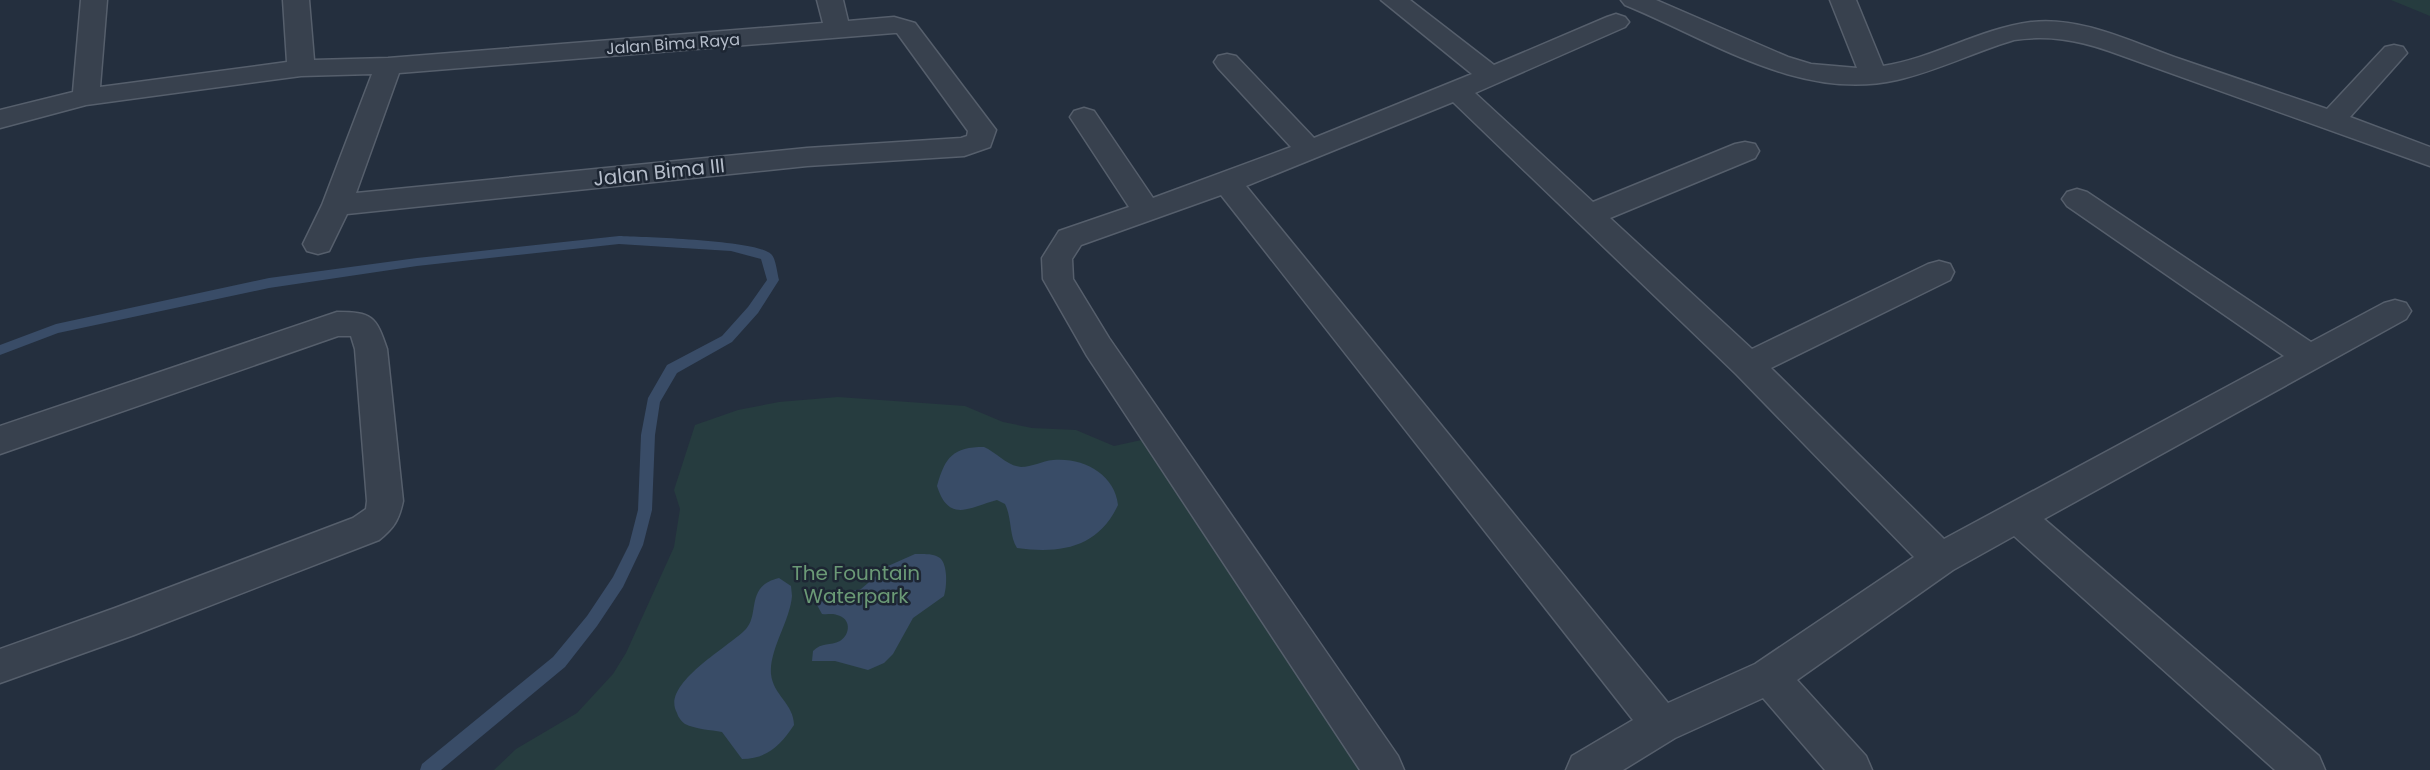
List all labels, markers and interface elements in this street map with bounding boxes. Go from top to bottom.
street label: Jalan Bima Raya [605,28,741,60]
street label: Jalan Bima III [592,151,726,193]
park label: The Fountain Waterpark [792,559,920,610]

